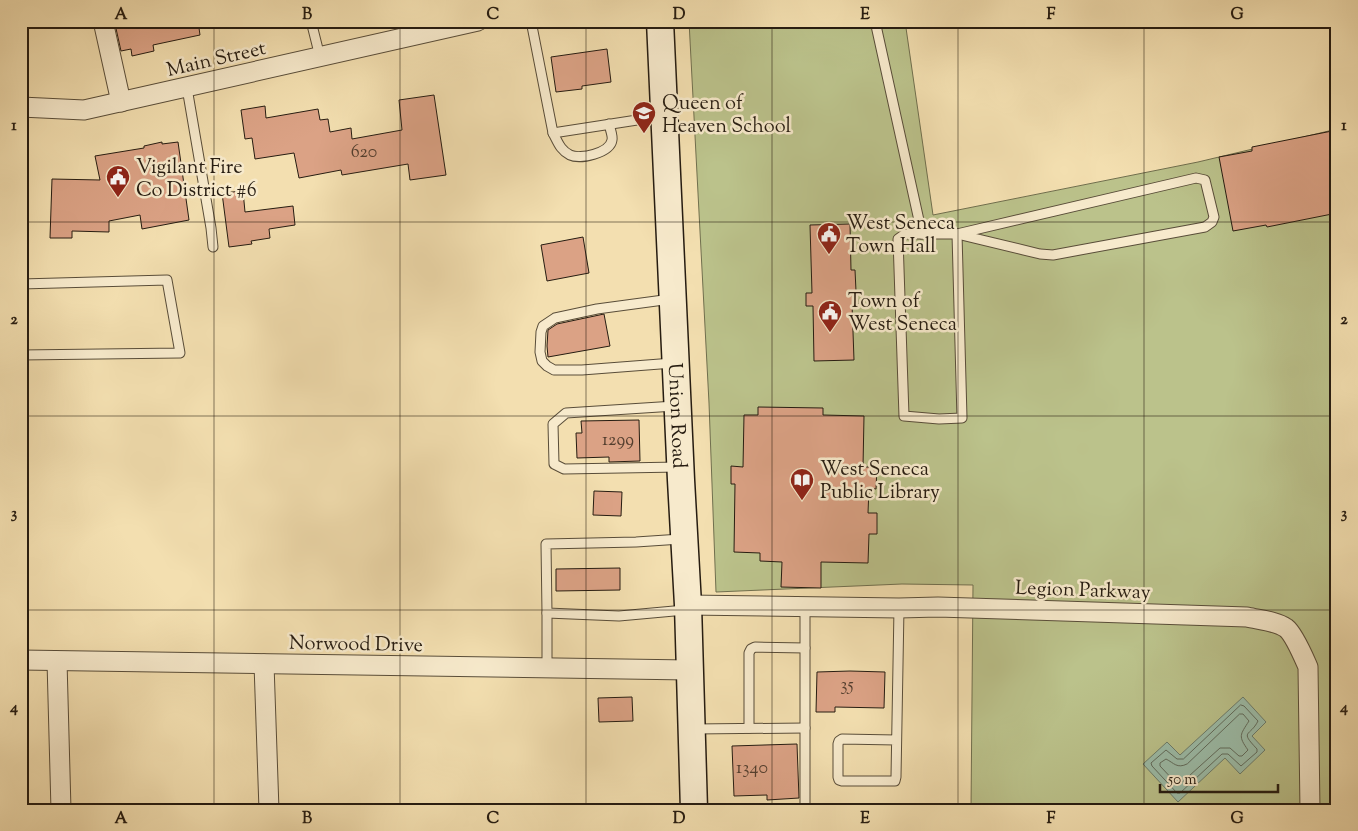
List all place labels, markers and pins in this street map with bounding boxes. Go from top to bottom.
place label: Queen of Heaven School [662,90,792,142]
school or university icon: Queen of Heaven School [631,100,657,134]
place label: Vigilant Fire Co District #6 [136,154,257,206]
public building icon: Vigilant Fire Co District #6 [105,164,131,198]
place label: West Seneca Town Hall [846,210,955,262]
public building icon: West Seneca Town Hall [816,221,842,255]
place label: Town of West Seneca [848,288,957,340]
public building icon: Town of West Seneca [817,299,843,333]
place label: West Seneca Public Library [820,456,940,508]
library icon: West Seneca Public Library [789,467,815,501]

